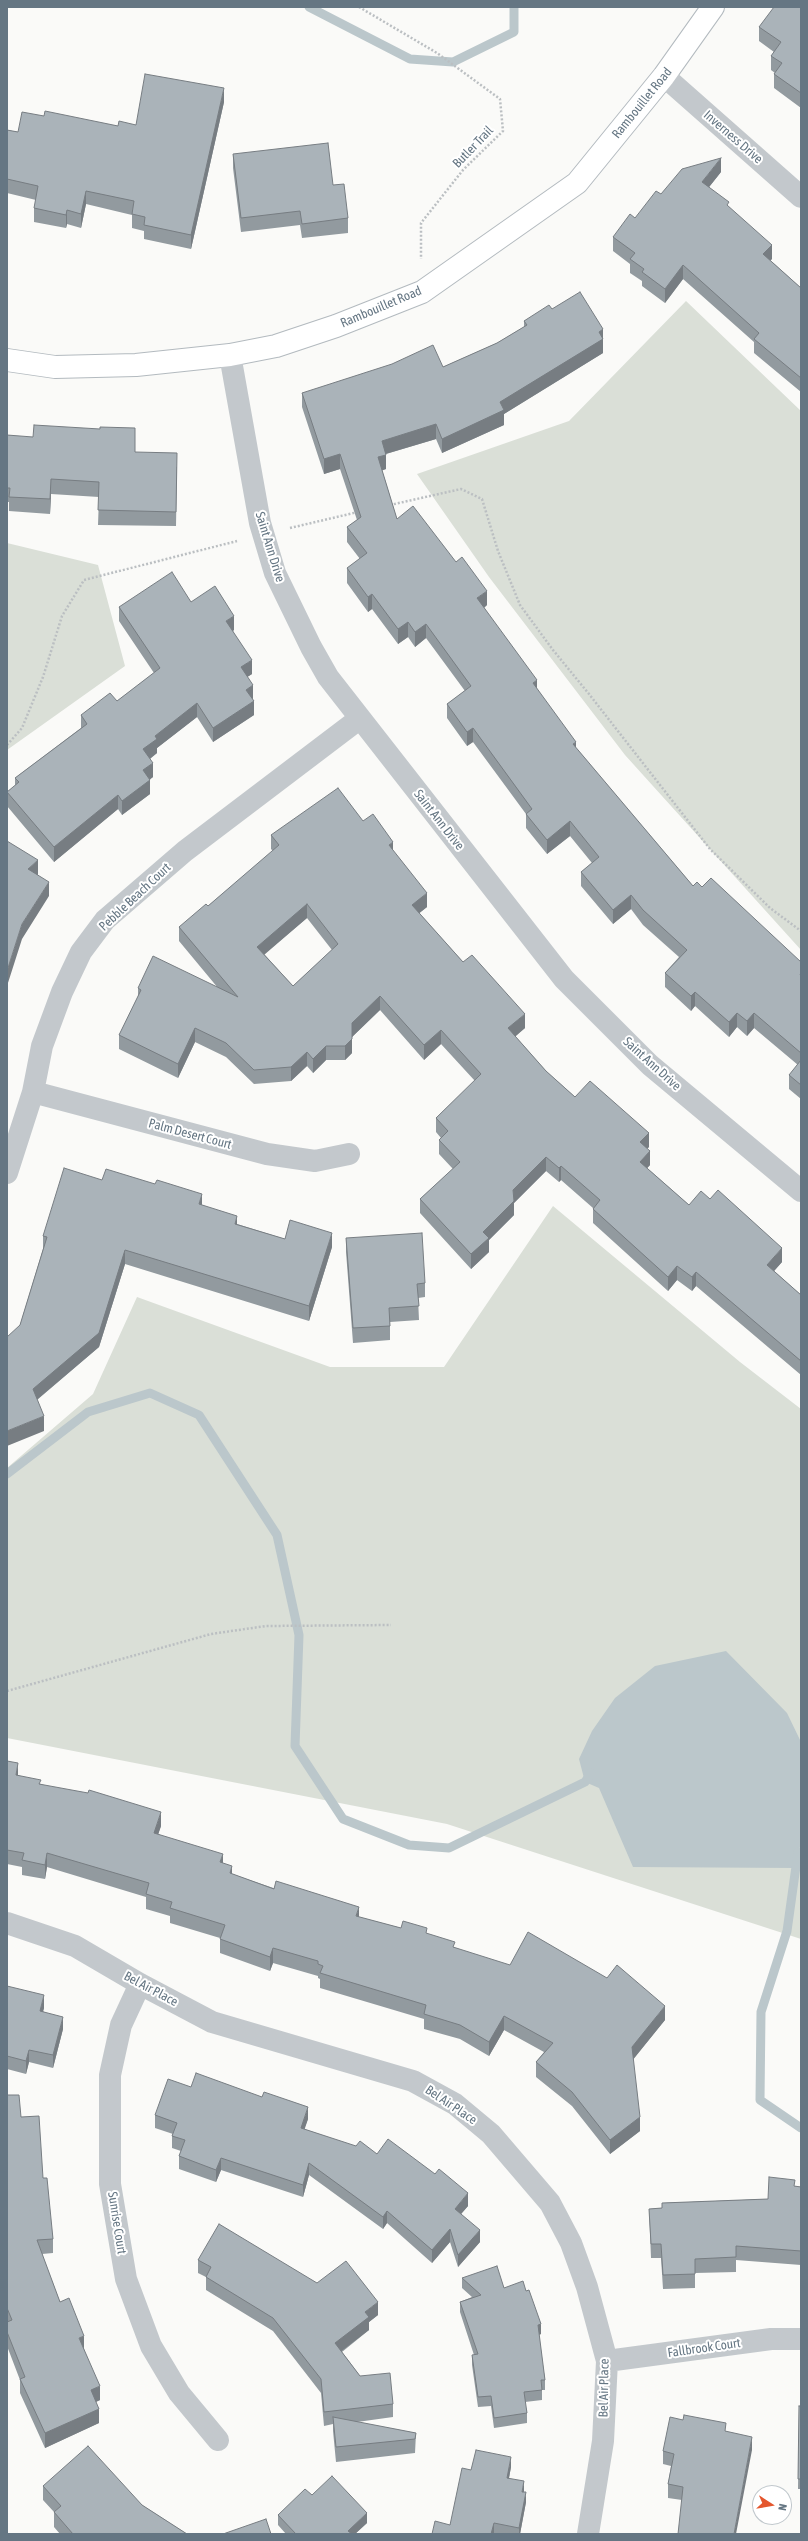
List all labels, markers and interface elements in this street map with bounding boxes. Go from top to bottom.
street label: Rambouillet Road [609,64,675,142]
street label: Inverness Drive [700,107,766,167]
street label: Butler Trail [449,123,497,171]
street label: Rambouillet Road [338,283,424,331]
street label: Saint Ann Drive [252,510,288,584]
street label: Saint Ann Drive [411,787,467,853]
street label: Pebble Beach Court [96,860,174,934]
street label: Saint Ann Drive [620,1034,684,1094]
street label: Palm Desert Court [147,1115,233,1153]
street label: Bel Air Place [121,1968,181,2010]
street label: Bel Air Place [422,2082,480,2128]
street label: Sunrise Court [104,2191,130,2255]
street label: Fallbrook Court [667,2335,741,2361]
street label: Bel Air Place [596,2358,612,2418]
north arrow [752,2485,792,2525]
text: N [776,2503,789,2512]

